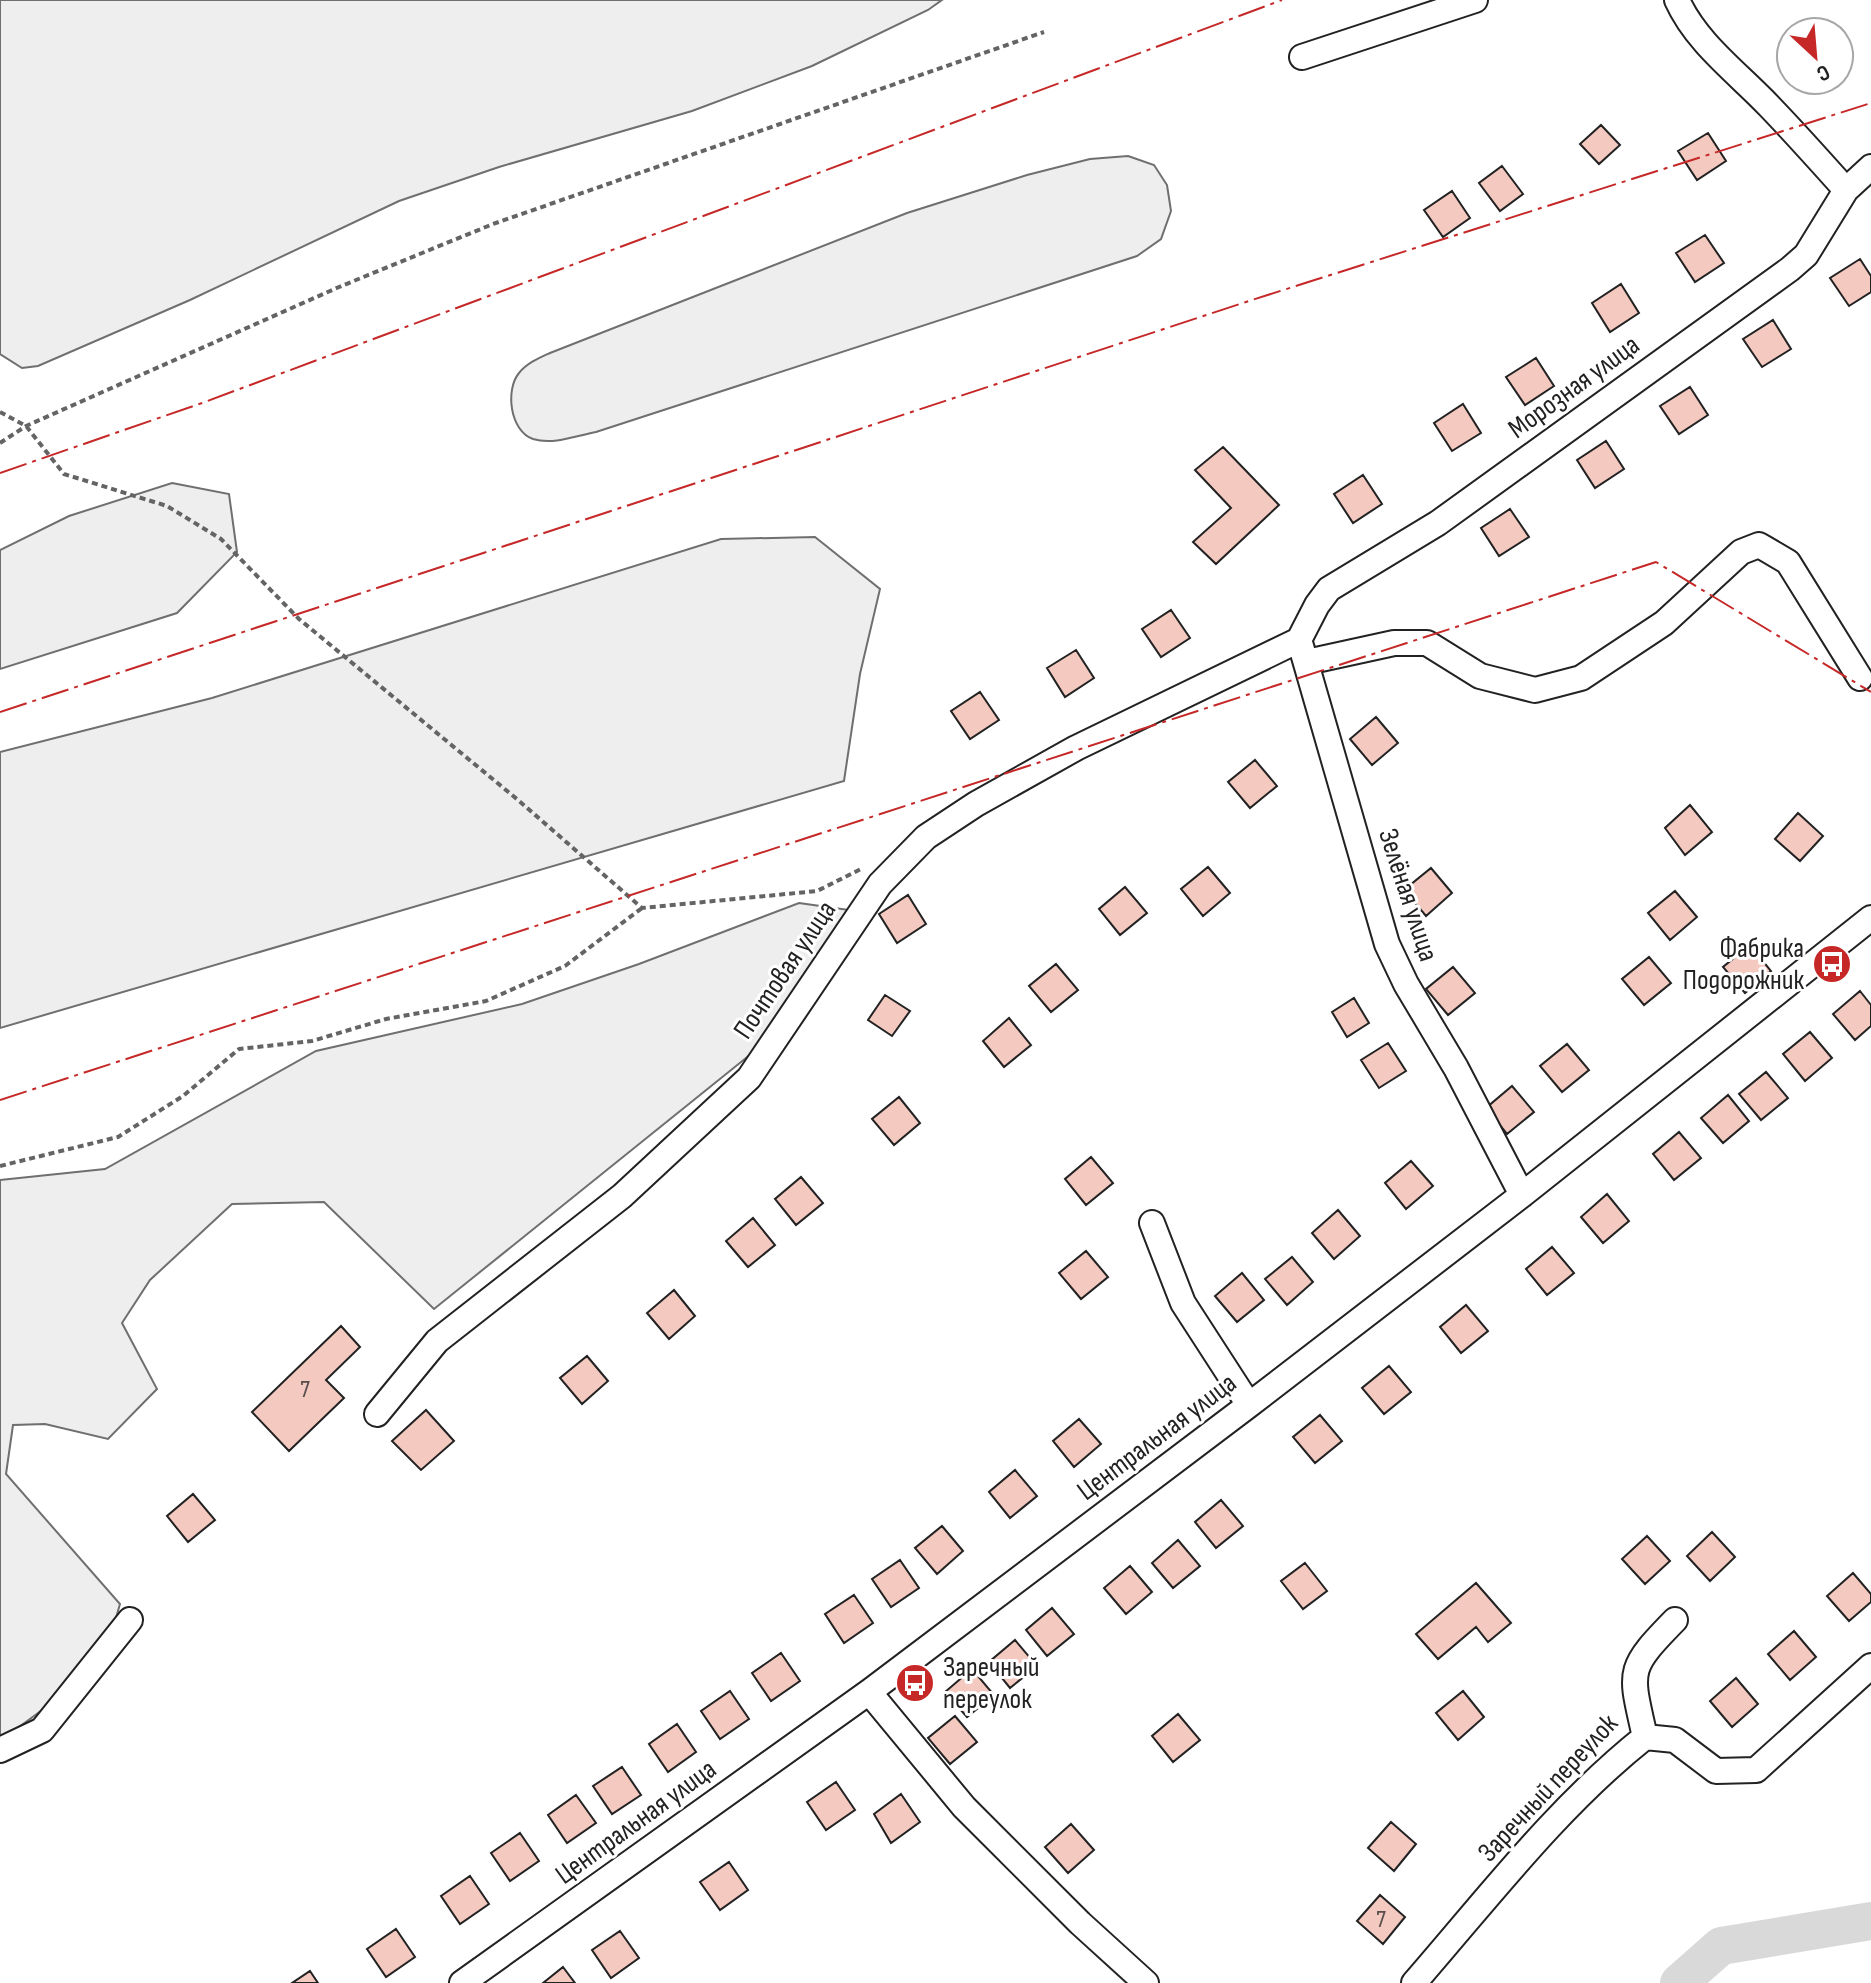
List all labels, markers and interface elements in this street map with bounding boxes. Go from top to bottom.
north arrow [1775,16,1855,96]
text: С [1812,58,1834,87]
street label: Морозная улица [1502,328,1646,446]
street label: Зелёная улица [1371,825,1445,965]
street label: Почтовая улица [727,895,843,1045]
place label: Фабрика Подорожник [1683,932,1804,997]
bus stop icon: Фабрика Подорожник [1811,943,1853,985]
street label: Центральная улица [1071,1366,1243,1508]
house number: 7 [300,1375,310,1404]
place label: Заречный переулок [943,1651,1040,1716]
bus stop icon: Заречный переулок [894,1662,936,1704]
street label: Заречный переулок [1471,1707,1625,1869]
street label: Центральная улица [549,1753,723,1891]
house number: 7 [1376,1905,1386,1934]

